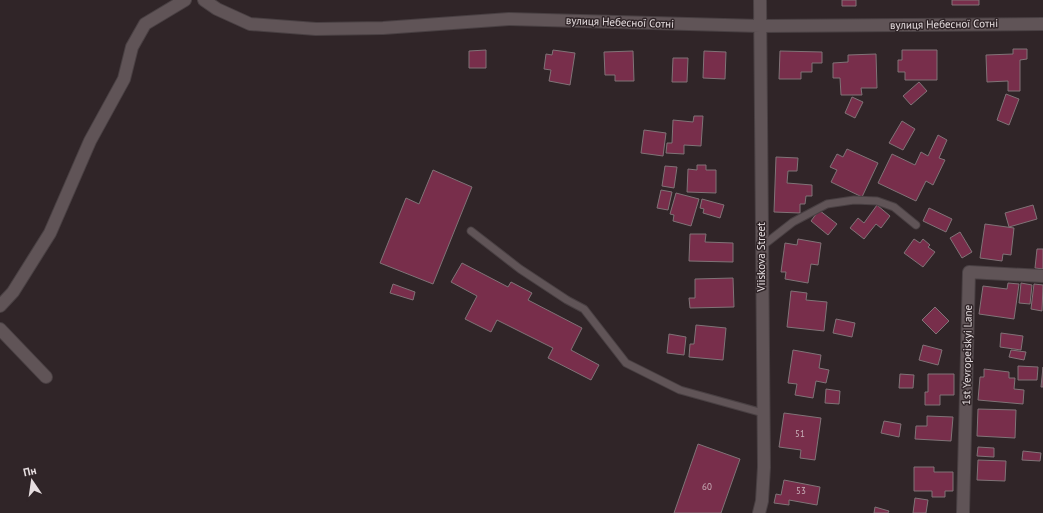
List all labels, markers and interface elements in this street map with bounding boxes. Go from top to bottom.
street label: вулиця Небесної Сотні [566,13,674,31]
street label: вулиця Небесної Сотні [890,16,998,32]
street label: Viiskova Street [754,222,768,293]
street label: 1st Yevropeiskyi Lane [959,304,975,405]
house number: 51 [795,428,805,439]
north arrow [12,461,52,501]
text: Пн [22,463,38,480]
house number: 60 [702,481,712,492]
house number: 53 [796,485,806,496]

